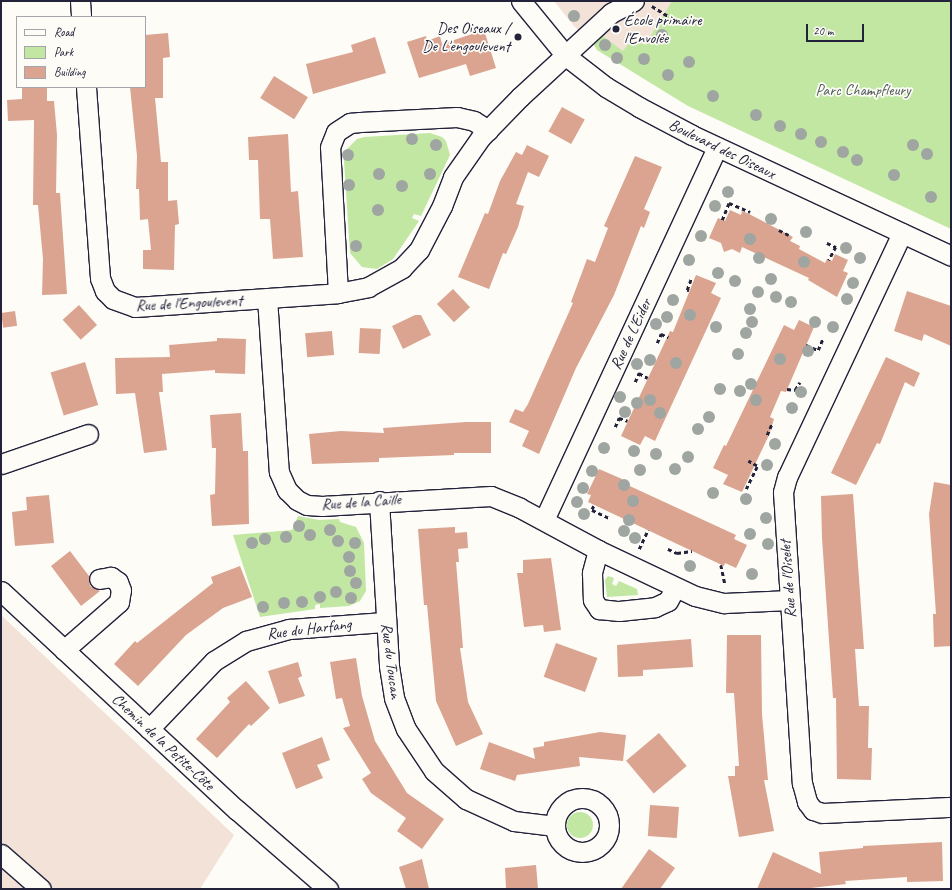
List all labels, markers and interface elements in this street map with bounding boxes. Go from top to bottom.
place label: École primaire l'Envolée [624,10,700,48]
legend [16,16,146,88]
scale bar [808,16,866,42]
place label: Des Oiseaux / De L'engoulevent [422,18,510,56]
text: 20 m [813,23,833,39]
text: Road [54,24,74,40]
marker: École primaire l'Envolée [611,24,621,34]
marker: Des Oiseaux / De L'engoulevent [513,32,523,42]
text: Park [54,44,73,60]
text: Building [54,64,86,80]
park label: Parc Champfleury [815,80,911,100]
street label: Boulevard des Oiseaux [665,115,779,183]
street label: Rue de l'Engoulevent [135,291,243,315]
street label: Rue de L'Eider [606,296,656,372]
street label: Rue de la Caille [320,490,402,514]
street label: Rue de l'Oiselet [776,539,800,619]
street label: Rue du Harfang [266,614,352,644]
street label: Rue du Toucan [377,622,405,700]
street label: Chemin de la Petite-Côte [108,690,218,794]

